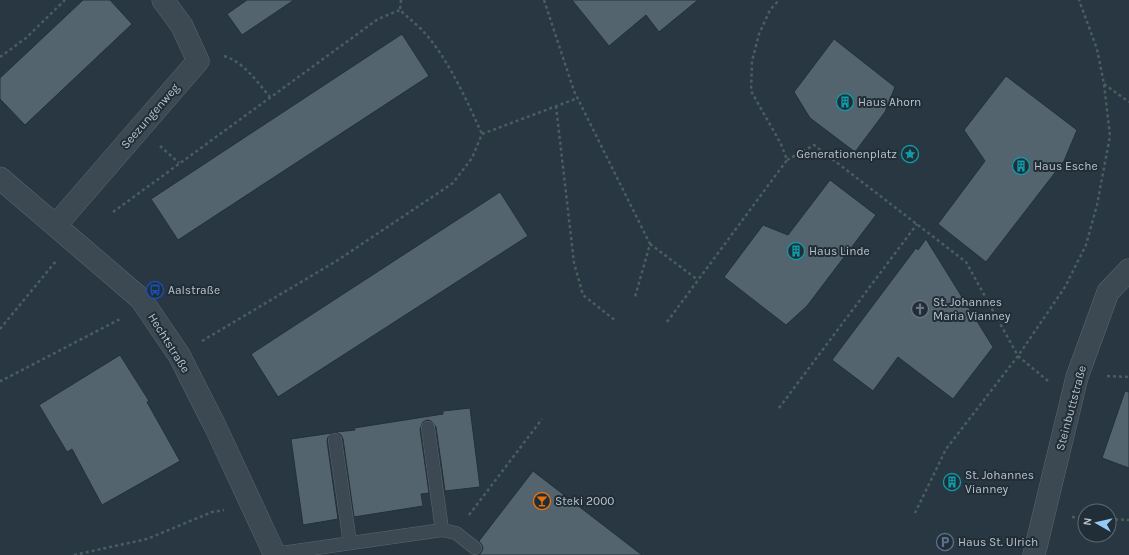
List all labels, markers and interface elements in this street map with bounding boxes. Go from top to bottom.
street label: Seezungenweg [118,80,182,151]
building icon: Haus Ahorn [835,92,855,112]
place label: Haus Ahorn [858,95,921,109]
place icon: Generationenplatz [900,144,920,164]
place label: Generationenplatz [796,147,897,161]
building icon: Haus Esche [1011,156,1031,176]
place label: Haus Esche [1034,159,1098,173]
building icon: Haus Linde [786,241,806,261]
place label: Haus Linde [809,244,870,258]
bus stop icon: Aalstraße [145,280,165,300]
place label: Aalstraße [168,283,220,297]
place label: St. Johannes Maria Vianney [933,295,1011,323]
church icon: St. Johannes Maria Vianney [910,299,930,319]
street label: Hechtstraße [145,311,193,375]
street label: Steinbuttstraße [1053,364,1089,452]
place label: St. Johannes Vianney [965,468,1034,496]
building icon: St. Johannes Vianney [942,472,962,492]
bar icon: Steki 2000 [532,491,552,511]
place label: Steki 2000 [555,494,614,508]
north arrow [1077,503,1117,543]
text: N [1081,517,1095,526]
parking icon: Haus St. Ulrich [935,532,955,552]
place label: Haus St. Ulrich [958,535,1038,549]

